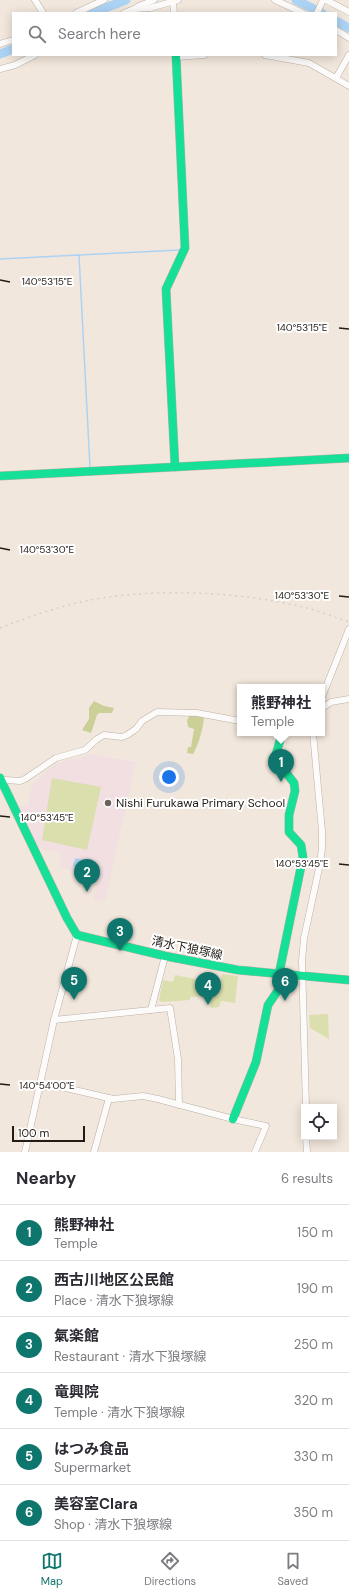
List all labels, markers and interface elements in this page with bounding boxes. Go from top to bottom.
search box [12,12,337,56]
icon: search [26,23,48,45]
text: Search here [58,24,141,44]
text: 140°53'15"E [22,275,73,288]
text: 140°53'15"E [277,321,328,334]
text: 140°53'30"E [20,543,75,556]
text: 140°53'30"E [275,589,330,602]
popup [237,684,325,736]
text: 熊野神社 [251,693,311,713]
text: Temple [251,713,295,730]
pin: 1 [268,749,294,782]
your location [159,767,179,787]
place label: Nishi Furukawa Primary School [116,795,285,811]
marker: Nishi Furukawa Primary School [103,798,113,808]
text: 140°53'45"E [20,811,74,824]
text: 140°53'45"E [275,857,329,870]
pin: 2 [74,859,100,892]
pin: 3 [107,918,133,951]
street label: 清水下狼塚線 [150,933,224,963]
pin: 5 [61,967,87,1000]
pin: 6 [272,968,298,1001]
pin: 4 [195,972,221,1005]
text: 140°54'00"E [19,1079,75,1092]
map controls [301,1104,337,1140]
button: locate [301,1104,337,1140]
scale bar [12,1124,85,1143]
text: 100 m [18,1126,49,1140]
text: Nearby [16,1167,76,1189]
text: 6 results [281,1170,333,1187]
text: 熊野神社 [54,1215,114,1235]
text: 1 [27,1224,31,1241]
text: 150 m [297,1224,333,1241]
text: Temple [54,1235,98,1252]
text: 西古川地区公民館 [54,1270,174,1290]
text: 2 [25,1280,33,1297]
text: 190 m [297,1280,333,1297]
text: Place · 清水下狼塚線 [54,1292,174,1309]
text: 氣楽館 [54,1326,99,1346]
text: 3 [25,1336,33,1353]
text: 250 m [294,1336,333,1353]
text: Restaurant · 清水下狼塚線 [54,1348,207,1365]
text: 竜興院 [54,1382,99,1402]
text: 4 [25,1392,33,1409]
text: 320 m [294,1392,333,1409]
text: Temple · 清水下狼塚線 [54,1404,185,1421]
text: はつみ食品 [54,1439,129,1459]
text: 5 [25,1448,33,1465]
text: 330 m [294,1448,333,1465]
text: Supermarket [54,1459,131,1476]
text: 美容室Clara [54,1494,138,1514]
text: 6 [25,1504,33,1521]
text: 350 m [293,1504,333,1521]
text: Shop · 清水下狼塚線 [54,1516,172,1533]
tab: Map [41,1550,63,1588]
tab: Directions [144,1550,196,1588]
tab: Saved [277,1550,308,1588]

